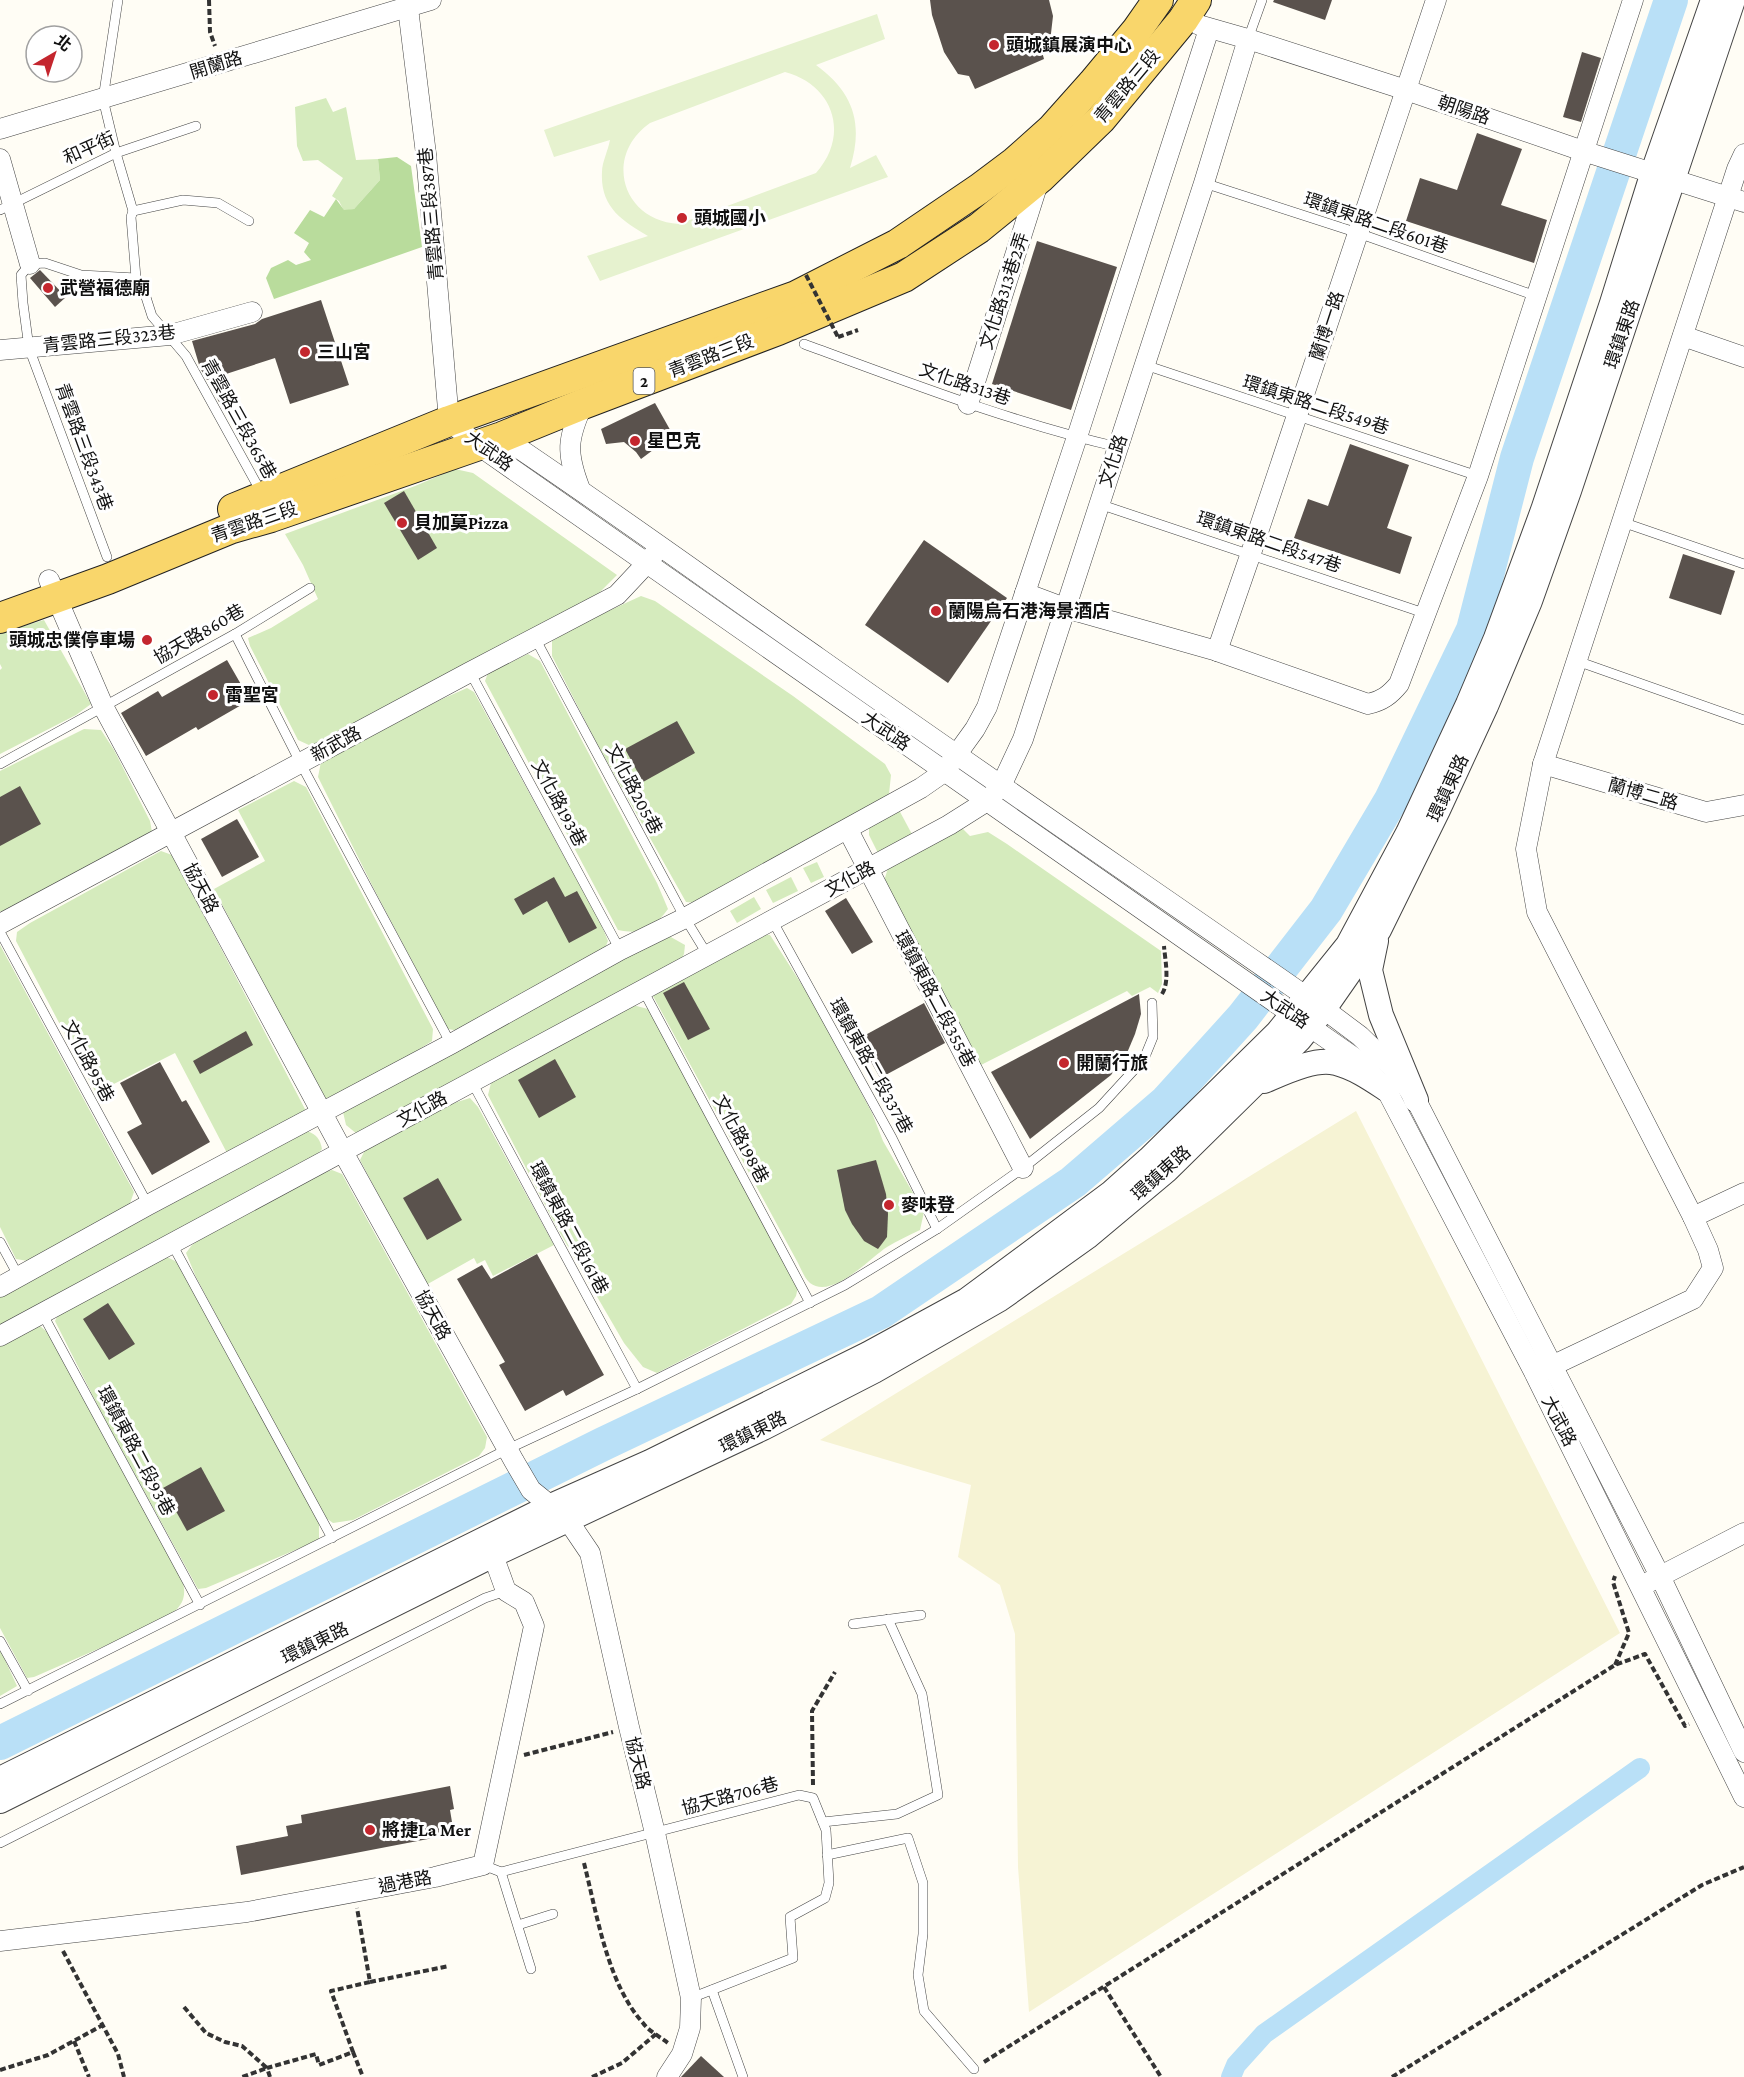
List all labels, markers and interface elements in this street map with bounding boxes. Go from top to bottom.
north arrow [24,24,84,84]
text: 北 [52,31,75,54]
place label: 頭城鎮展演中心 [1006,35,1132,55]
marker: 頭城鎮展演中心 [987,38,1001,52]
street label: 青雲路三段 [1090,45,1164,127]
street label: 開蘭路 [187,48,245,82]
street label: 朝陽路 [1435,92,1493,128]
street label: 和平街 [60,128,118,168]
street label: 青雲路三段387巷 [415,147,447,281]
street label: 環鎮東路二段601巷 [1301,189,1451,257]
place label: 頭城國小 [694,208,766,228]
marker: 頭城國小 [675,211,689,225]
street label: 文化路313巷2弄 [976,230,1032,352]
place label: 武營福德廟 [60,278,150,298]
marker: 武營福德廟 [41,281,55,295]
street label: 蘭博一路 [1306,289,1348,363]
street label: 環鎮東路 [1601,297,1643,371]
street label: 青雲路三段323巷 [42,322,176,356]
street label: 青雲路三段 [665,331,757,381]
place label: 三山宮 [317,342,371,362]
marker: 三山宮 [298,345,312,359]
street label: 青雲路三段365巷 [198,356,280,482]
street label: 文化路313巷 [917,359,1013,409]
road number: 2 [634,368,654,394]
street label: 環鎮東路二段549巷 [1240,372,1392,438]
street label: 青雲路三段343巷 [52,381,116,513]
street label: 大武路 [461,427,517,475]
place label: 星巴克 [647,431,701,451]
street label: 文化路 [1095,432,1131,490]
marker: 星巴克 [628,434,642,448]
street label: 青雲路三段 [208,498,300,546]
street label: 環鎮東路二段547巷 [1194,508,1344,576]
place label: 貝加莫Pizza [414,513,509,533]
marker: 貝加莫Pizza [395,516,409,530]
street label: 協天路860巷 [150,600,248,668]
place label: 蘭陽烏石港海景酒店 [948,601,1110,621]
marker: 蘭陽烏石港海景酒店 [929,604,943,618]
place label: 頭城忠僕停車場 [9,630,135,650]
marker: 頭城忠僕停車場 [140,633,154,647]
place label: 雷聖宮 [225,685,279,705]
marker: 雷聖宮 [206,688,220,702]
street label: 大武路 [858,707,914,755]
street label: 新武路 [307,722,365,766]
street label: 文化路205巷 [602,740,666,838]
street label: 環鎮東路 [1424,751,1472,825]
street label: 文化路193巷 [528,756,590,850]
street label: 蘭博二路 [1606,774,1680,814]
street label: 文化路 [821,857,879,901]
street label: 協天路 [179,859,223,917]
street label: 環鎮東路二段355巷 [891,927,979,1071]
street label: 大武路 [1257,985,1313,1033]
street label: 環鎮東路二段337巷 [826,995,916,1137]
street label: 文化路95巷 [58,1017,118,1105]
place label: 開蘭行旅 [1076,1052,1148,1073]
marker: 開蘭行旅 [1057,1056,1071,1070]
street label: 文化路 [394,1087,450,1131]
street label: 文化路198巷 [709,1092,773,1186]
street label: 環鎮東路 [1128,1141,1194,1205]
street label: 環鎮東路二段161巷 [526,1158,612,1298]
place label: 麥味登 [901,1195,955,1215]
marker: 麥味登 [882,1198,896,1212]
street label: 協天路 [411,1287,455,1343]
street label: 環鎮東路二段93巷 [94,1383,178,1519]
street label: 大武路 [1538,1392,1580,1450]
street label: 環鎮東路 [716,1407,790,1457]
street label: 環鎮東路 [278,1618,352,1668]
street label: 協天路 [622,1734,654,1792]
street label: 協天路706巷 [679,1773,781,1819]
place label: 將捷La Mer [382,1820,471,1840]
marker: 將捷La Mer [363,1823,377,1837]
street label: 過港路 [377,1867,433,1897]

